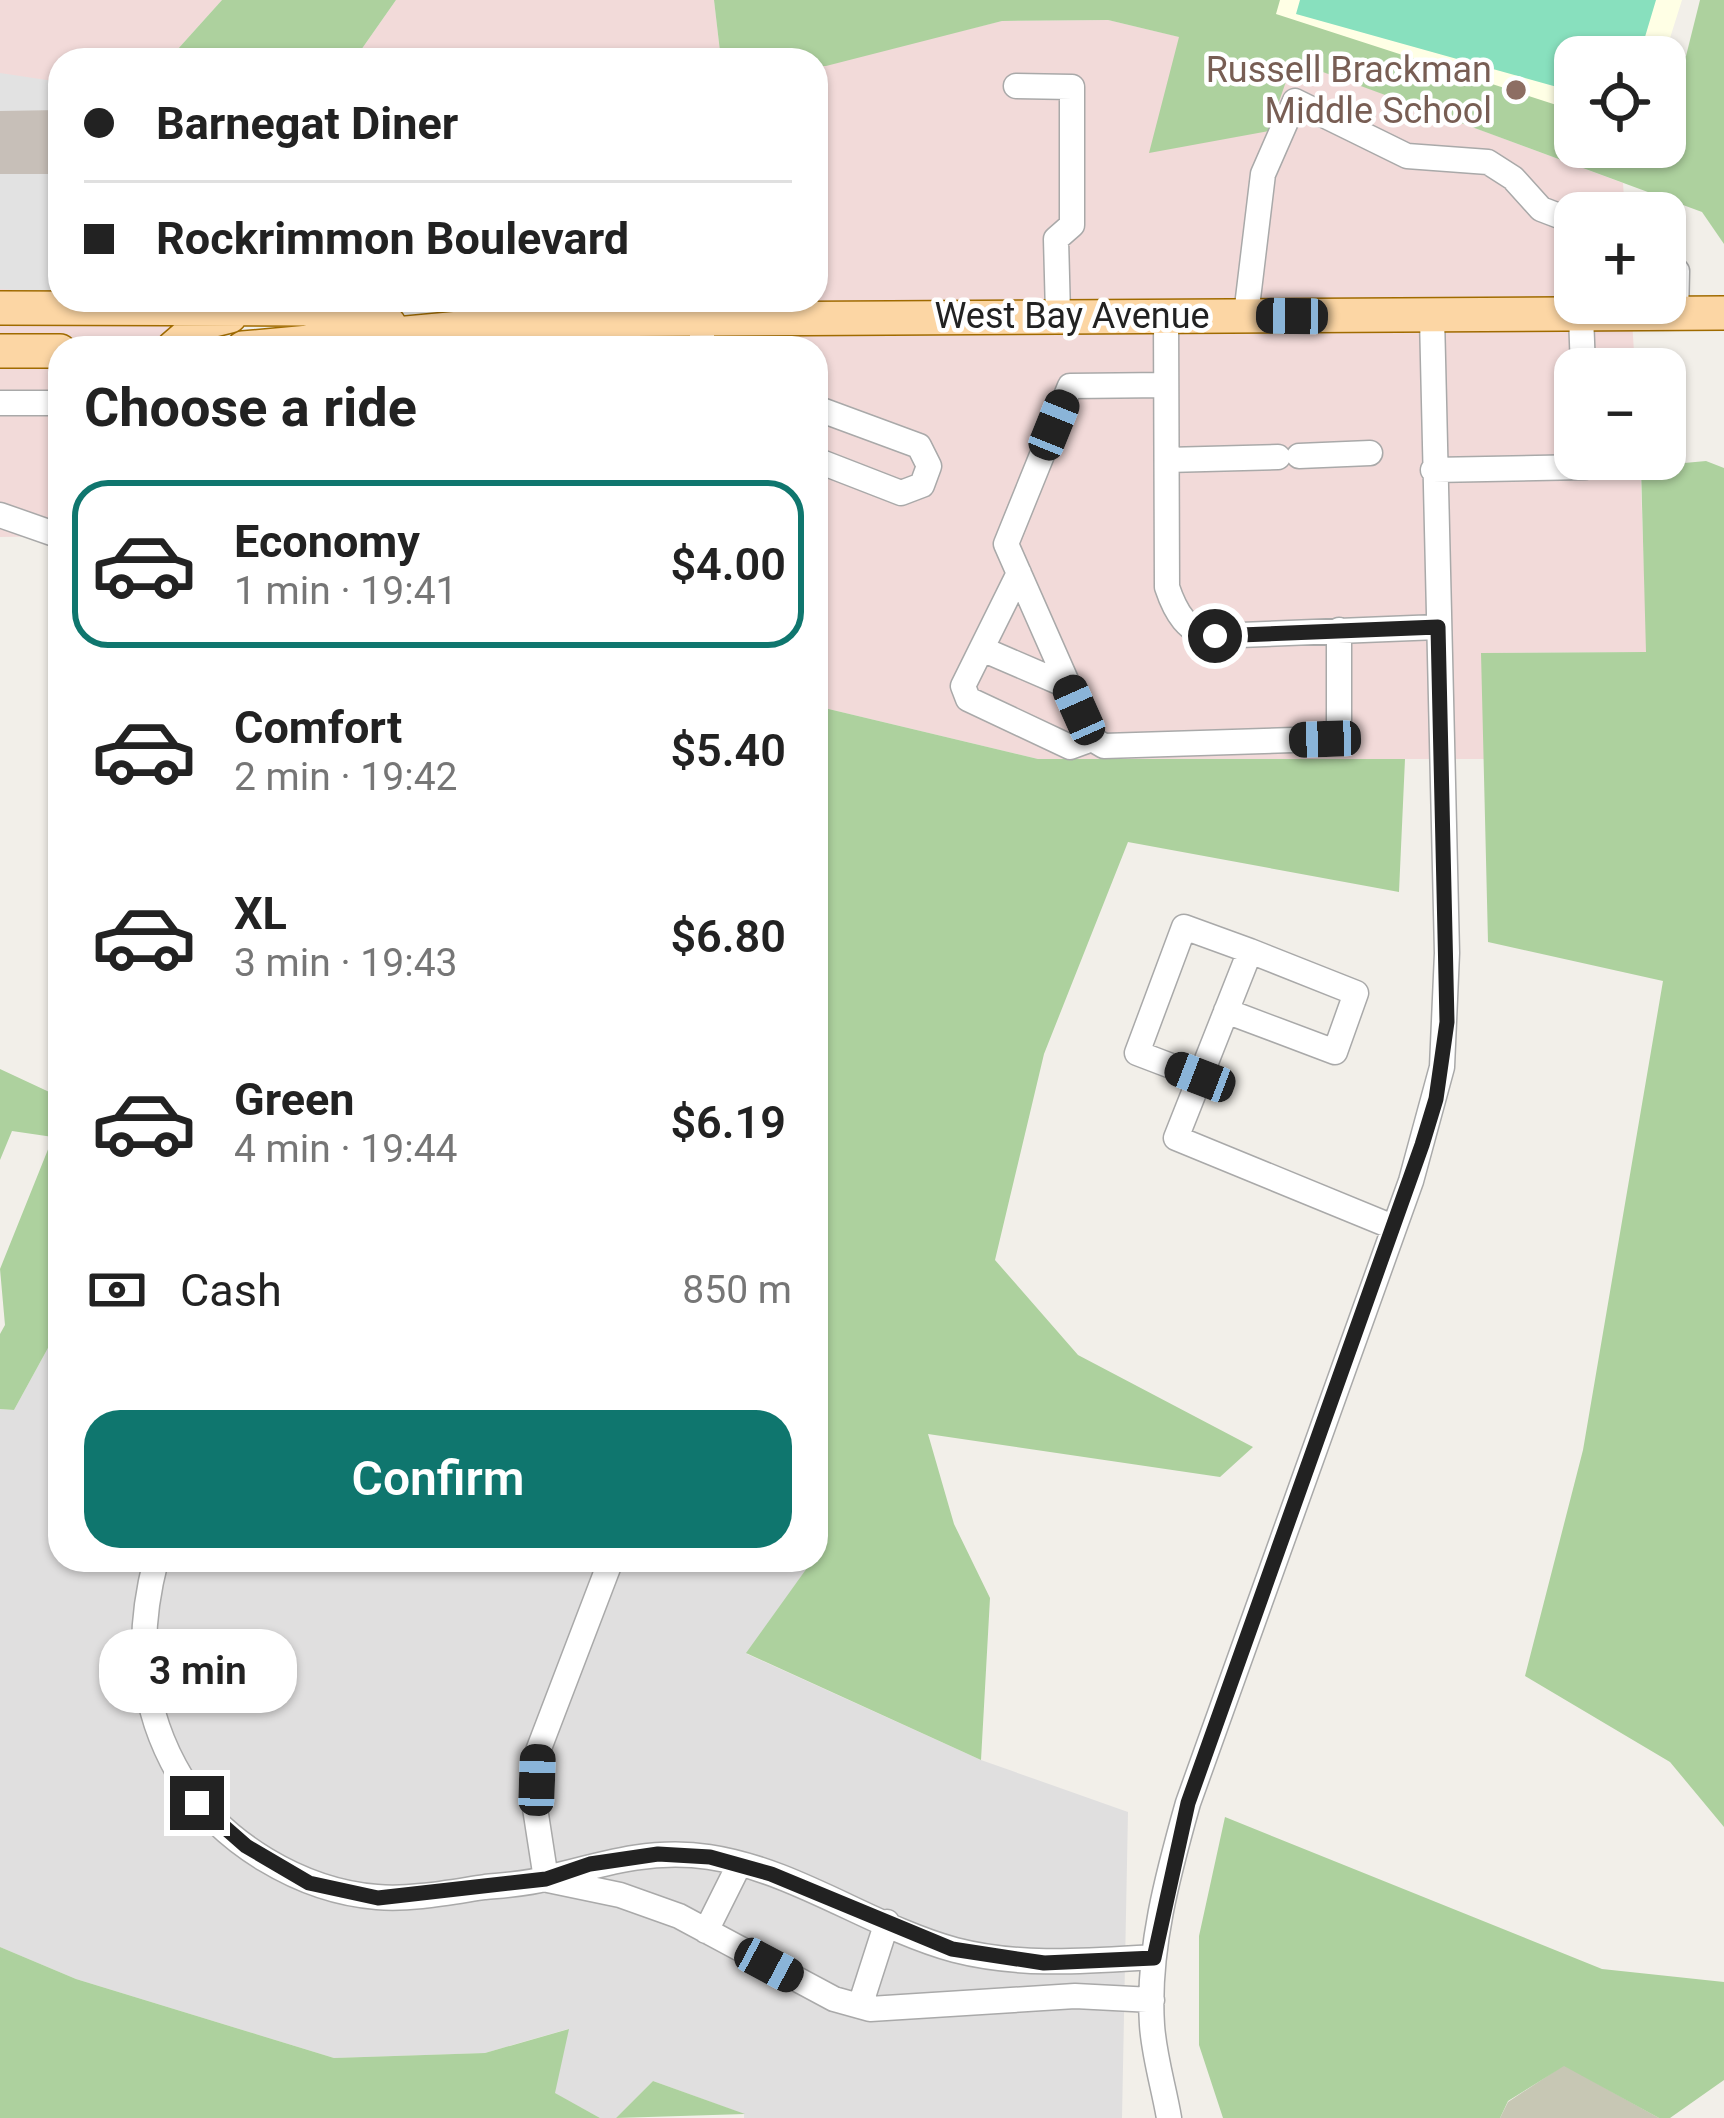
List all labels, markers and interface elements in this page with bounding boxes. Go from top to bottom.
map controls [1554,36,1686,480]
button: locate [1554,36,1686,168]
place label: Russell Brackman Middle School [1206,49,1492,132]
marker: Russell Brackman Middle School [1503,77,1529,103]
text: Barnegat Diner [156,97,458,150]
button: + [1554,192,1686,324]
text: Rockrimmon Boulevard [156,212,629,265]
street label: West Bay Avenue [934,295,1210,337]
car [1256,297,1328,335]
button: − [1554,348,1686,480]
text: Choose a ride [84,376,417,439]
car [1024,385,1084,465]
icon: car [90,510,198,618]
text: Economy [234,515,420,568]
text: $4.00 [670,538,786,591]
text: 1 min · 19:41 [234,568,457,614]
route start [1188,609,1242,663]
car [1048,670,1110,750]
icon: car [90,696,198,804]
text: Comfort [234,701,402,754]
car [1288,720,1362,758]
text: $5.40 [670,724,786,777]
text: 2 min · 19:42 [234,754,457,800]
icon: car [90,882,198,990]
text: XL [234,887,287,940]
text: $6.80 [670,910,786,963]
text: 3 min · 19:43 [234,940,457,986]
car [1160,1047,1240,1107]
icon: car [90,1068,198,1176]
text: Green [234,1073,355,1126]
text: $6.19 [670,1096,786,1149]
text: 4 min · 19:44 [234,1126,457,1172]
icon: cash [84,1257,150,1323]
text: Cash [180,1264,282,1317]
text: 850 m [682,1267,792,1313]
button: Confirm [84,1410,792,1548]
callout: 3 min [98,1629,296,1713]
text: 3 min [149,1648,247,1694]
car [518,1743,556,1817]
route end [170,1776,224,1830]
car [729,1932,809,1998]

